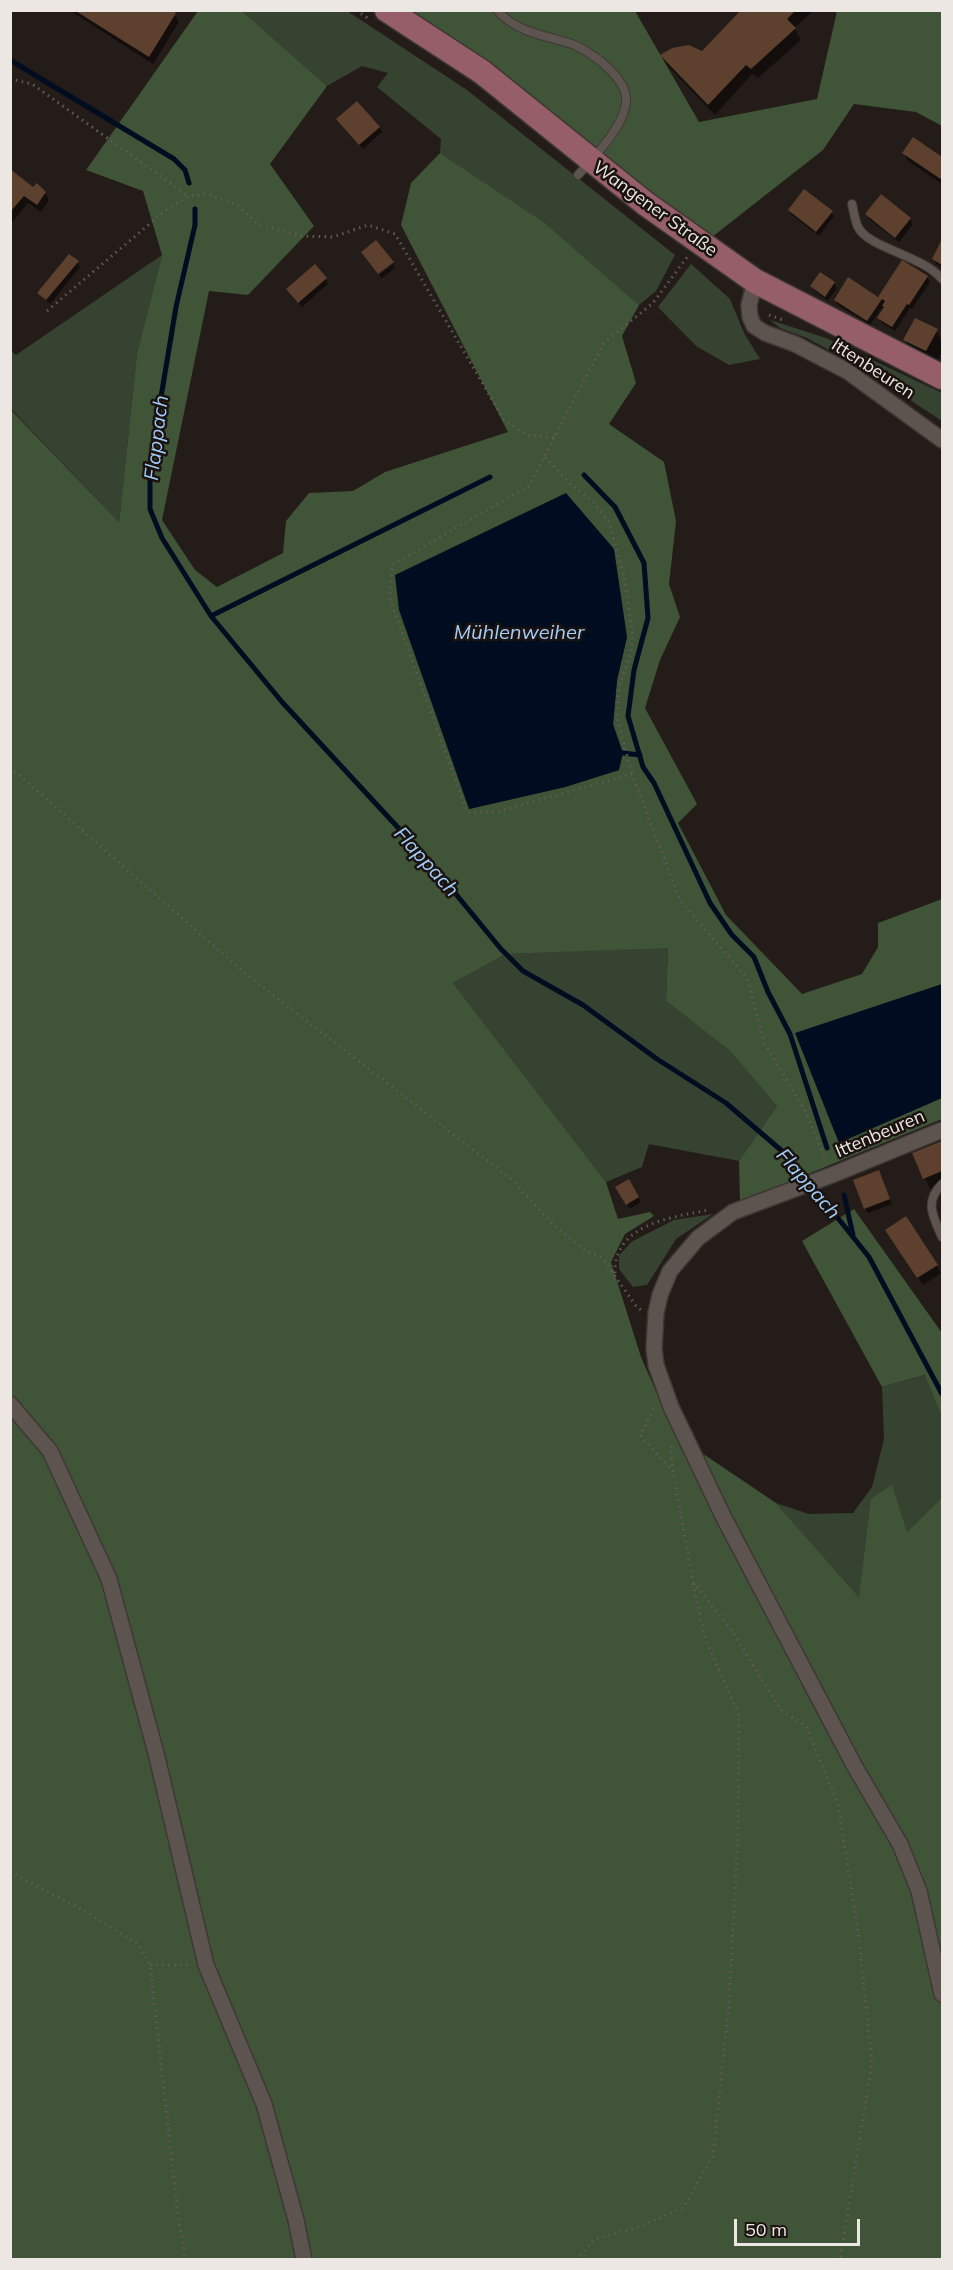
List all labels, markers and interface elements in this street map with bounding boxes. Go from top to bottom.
street label: Wangener Straße [589,157,721,261]
street label: Ittenbeuren [827,334,919,404]
water label: Flappach [140,394,174,482]
water label: Mühlenweiher [454,621,584,645]
water label: Flappach [388,822,464,902]
street label: Ittenbeuren [832,1105,928,1163]
water label: Flappach [771,1144,845,1224]
scale bar [737,2207,863,2245]
text: 50 m [745,2218,787,2241]

